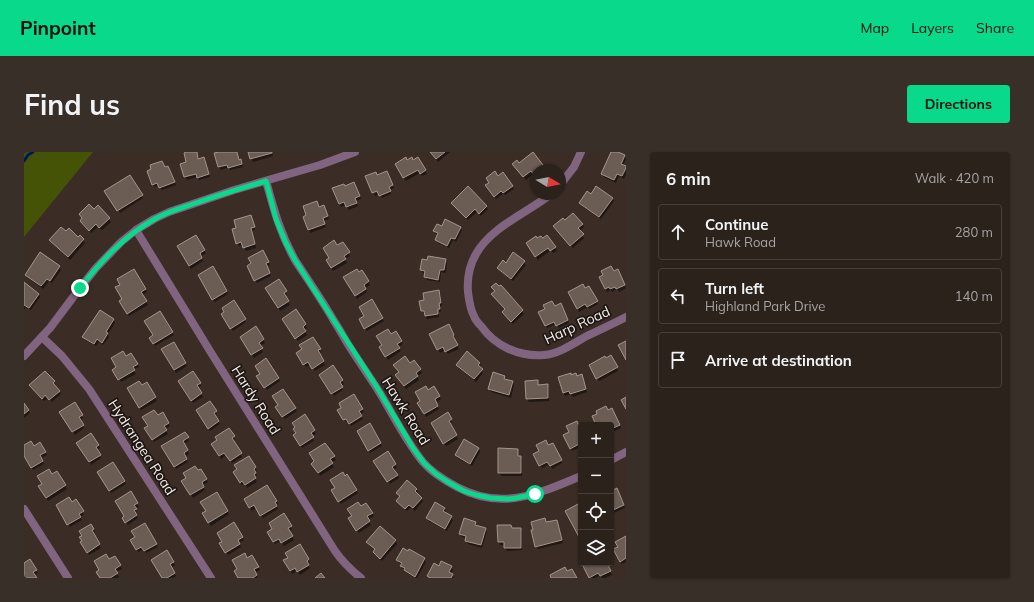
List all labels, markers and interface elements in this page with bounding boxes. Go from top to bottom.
text: Pinpoint [20,16,96,40]
text: Map [860,19,889,37]
text: Layers [911,19,954,37]
text: Share [976,19,1014,37]
button: Directions [907,85,1010,123]
text: Find us [24,87,120,122]
north arrow [530,164,566,200]
text: 6 min [666,168,711,189]
text: Walk · 420 m [915,170,994,186]
text: Continue [705,215,768,234]
icon: ahead [667,221,689,243]
text: 280 m [955,224,993,240]
text: Hawk Road [705,234,776,250]
route end [71,279,89,297]
text: Turn left [705,279,764,298]
icon: left [667,285,689,307]
text: 140 m [955,288,993,304]
text: Highland Park Drive [705,298,825,314]
street label: Harp Road [541,302,613,348]
icon: arrive [667,349,689,371]
text: Arrive at destination [705,351,852,370]
street label: Hardy Road [228,362,284,438]
street label: Hawk Road [378,374,434,448]
street label: Hydrangea Road [104,396,180,498]
map controls [578,422,614,566]
button: + [578,422,614,458]
button: − [578,458,614,494]
route start [526,485,544,503]
button: locate [578,494,614,530]
button: layers [578,530,614,566]

